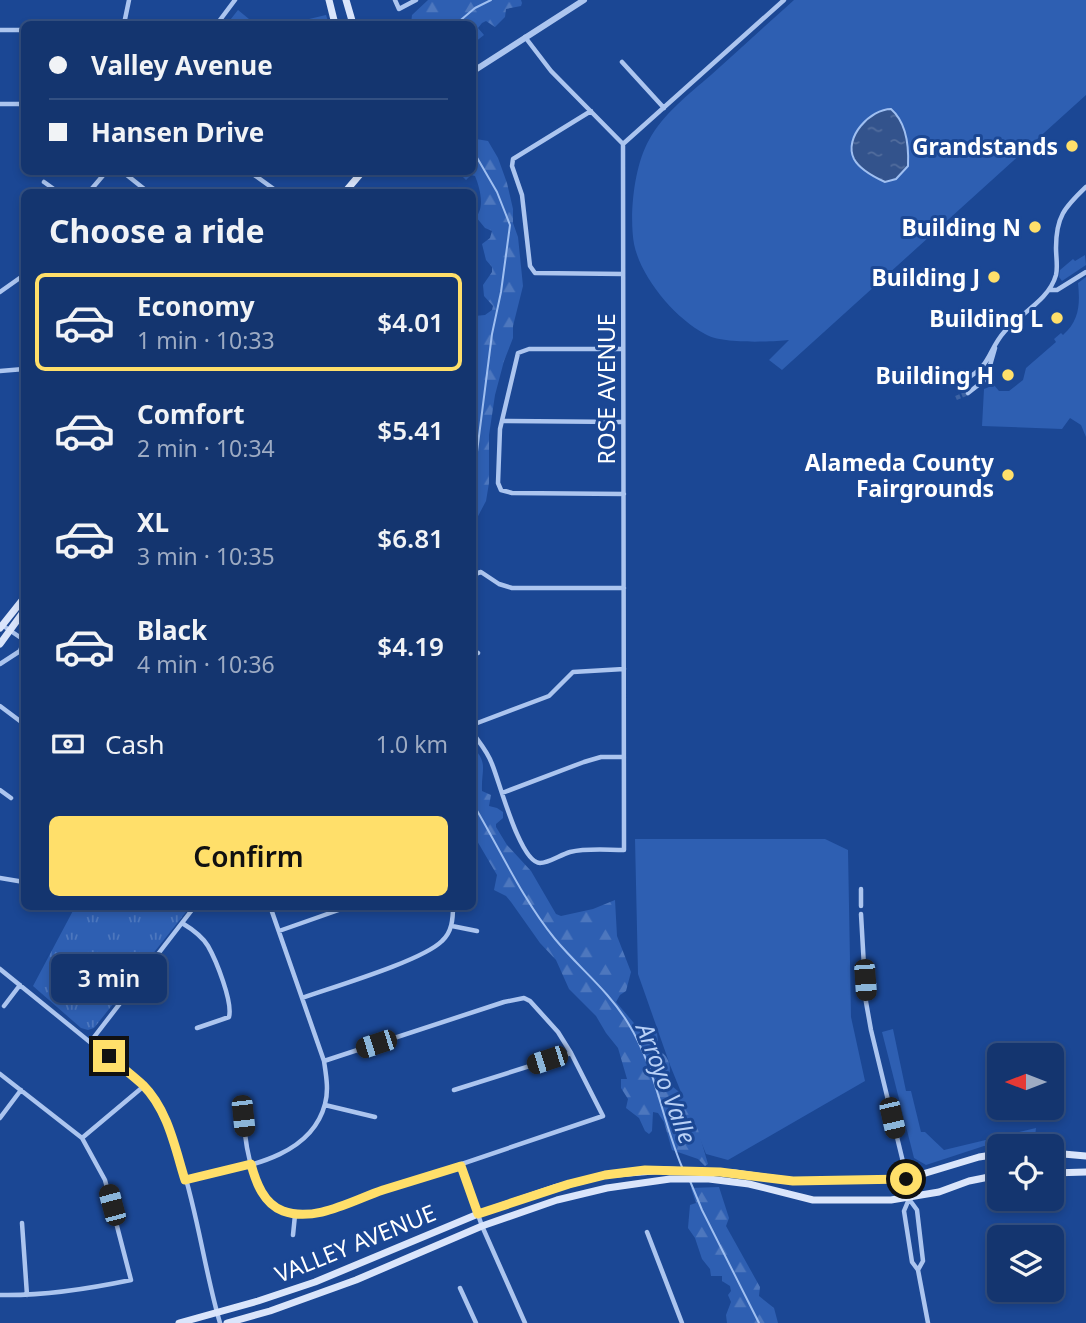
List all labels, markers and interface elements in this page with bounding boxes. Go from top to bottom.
text: Valley Avenue [91,47,273,83]
text: Hansen Drive [91,114,264,150]
place label: Grandstands [912,130,1058,162]
marker: Grandstands [1064,138,1080,154]
text: Choose a ride [49,209,265,252]
place label: Building N [901,211,1021,243]
marker: Building N [1027,219,1043,235]
place label: Building J [872,261,980,293]
marker: Building J [986,269,1002,285]
text: Economy [137,288,255,324]
icon: car [53,291,116,354]
place label: Building L [929,302,1043,334]
text: $4.01 [377,304,444,340]
marker: Building L [1049,310,1065,326]
street label: ROSE AVENUE [590,313,622,465]
text: 1 min · 10:33 [137,324,275,356]
place label: Building H [876,359,994,391]
marker: Building H [1000,367,1016,383]
text: Comfort [137,396,245,432]
icon: car [53,399,116,462]
text: $5.41 [377,412,444,448]
text: 2 min · 10:34 [137,432,275,464]
place label: Alameda County Fairgrounds [805,446,995,504]
marker: Alameda County Fairgrounds [1000,467,1016,483]
text: XL [137,504,169,540]
icon: car [53,507,116,570]
text: $6.81 [377,520,444,556]
text: 3 min · 10:35 [137,540,275,572]
text: Black [137,612,207,648]
icon: car [53,615,116,678]
text: $4.19 [377,628,444,664]
text: 4 min · 10:36 [137,648,275,680]
icon: cash [49,725,87,763]
text: Cash [105,726,165,762]
text: 1.0 km [376,728,448,760]
button: Confirm [49,816,448,896]
callout: 3 min [51,954,167,1004]
car [854,958,877,1002]
text: 3 min [78,962,140,994]
water label: Arroyo Valle [628,1016,705,1148]
car [353,1028,400,1060]
route end [93,1040,125,1072]
north arrow [987,1043,1064,1120]
map controls [987,1043,1064,1302]
car [524,1044,571,1076]
car [231,1094,256,1138]
car [878,1095,907,1141]
button: locate [987,1134,1064,1211]
route start [890,1163,922,1195]
car [97,1182,128,1228]
street label: VALLEY AVENUE [270,1196,440,1290]
button: layers [987,1225,1064,1302]

